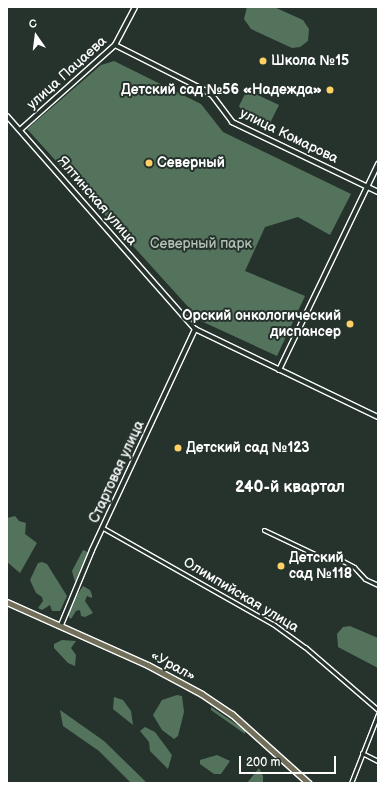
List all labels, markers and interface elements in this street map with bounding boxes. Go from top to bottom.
north arrow [16,16,56,56]
text: С [28,17,38,31]
street label: улица Пацаева [24,33,110,113]
place label: Школа №15 [271,53,349,69]
marker: Школа №15 [258,56,268,66]
place label: Детский сад №56 «Надежда» [121,82,322,98]
marker: Детский сад №56 «Надежда» [325,85,335,95]
street label: улица Комарова [237,105,341,167]
street label: Ялтинская улица [54,153,140,249]
place label: Северный [157,155,225,171]
marker: Северный [144,158,154,168]
park label: Северный парк [150,236,252,252]
place label: Орский онкологический диспансер [182,308,341,340]
marker: Орский онкологический диспансер [344,318,356,330]
street label: Стартовая улица [86,418,148,526]
place label: Детский сад №123 [186,440,309,456]
marker: Детский сад №123 [173,443,183,453]
district label: 240-й квартал [235,478,345,498]
place label: Детский сад №118 [289,550,352,582]
street label: Олимпийская улица [180,554,302,636]
marker: Детский сад №118 [276,561,286,571]
street label: «Урал» [148,647,198,685]
scale bar [241,748,338,774]
text: 200 m [246,755,280,770]

